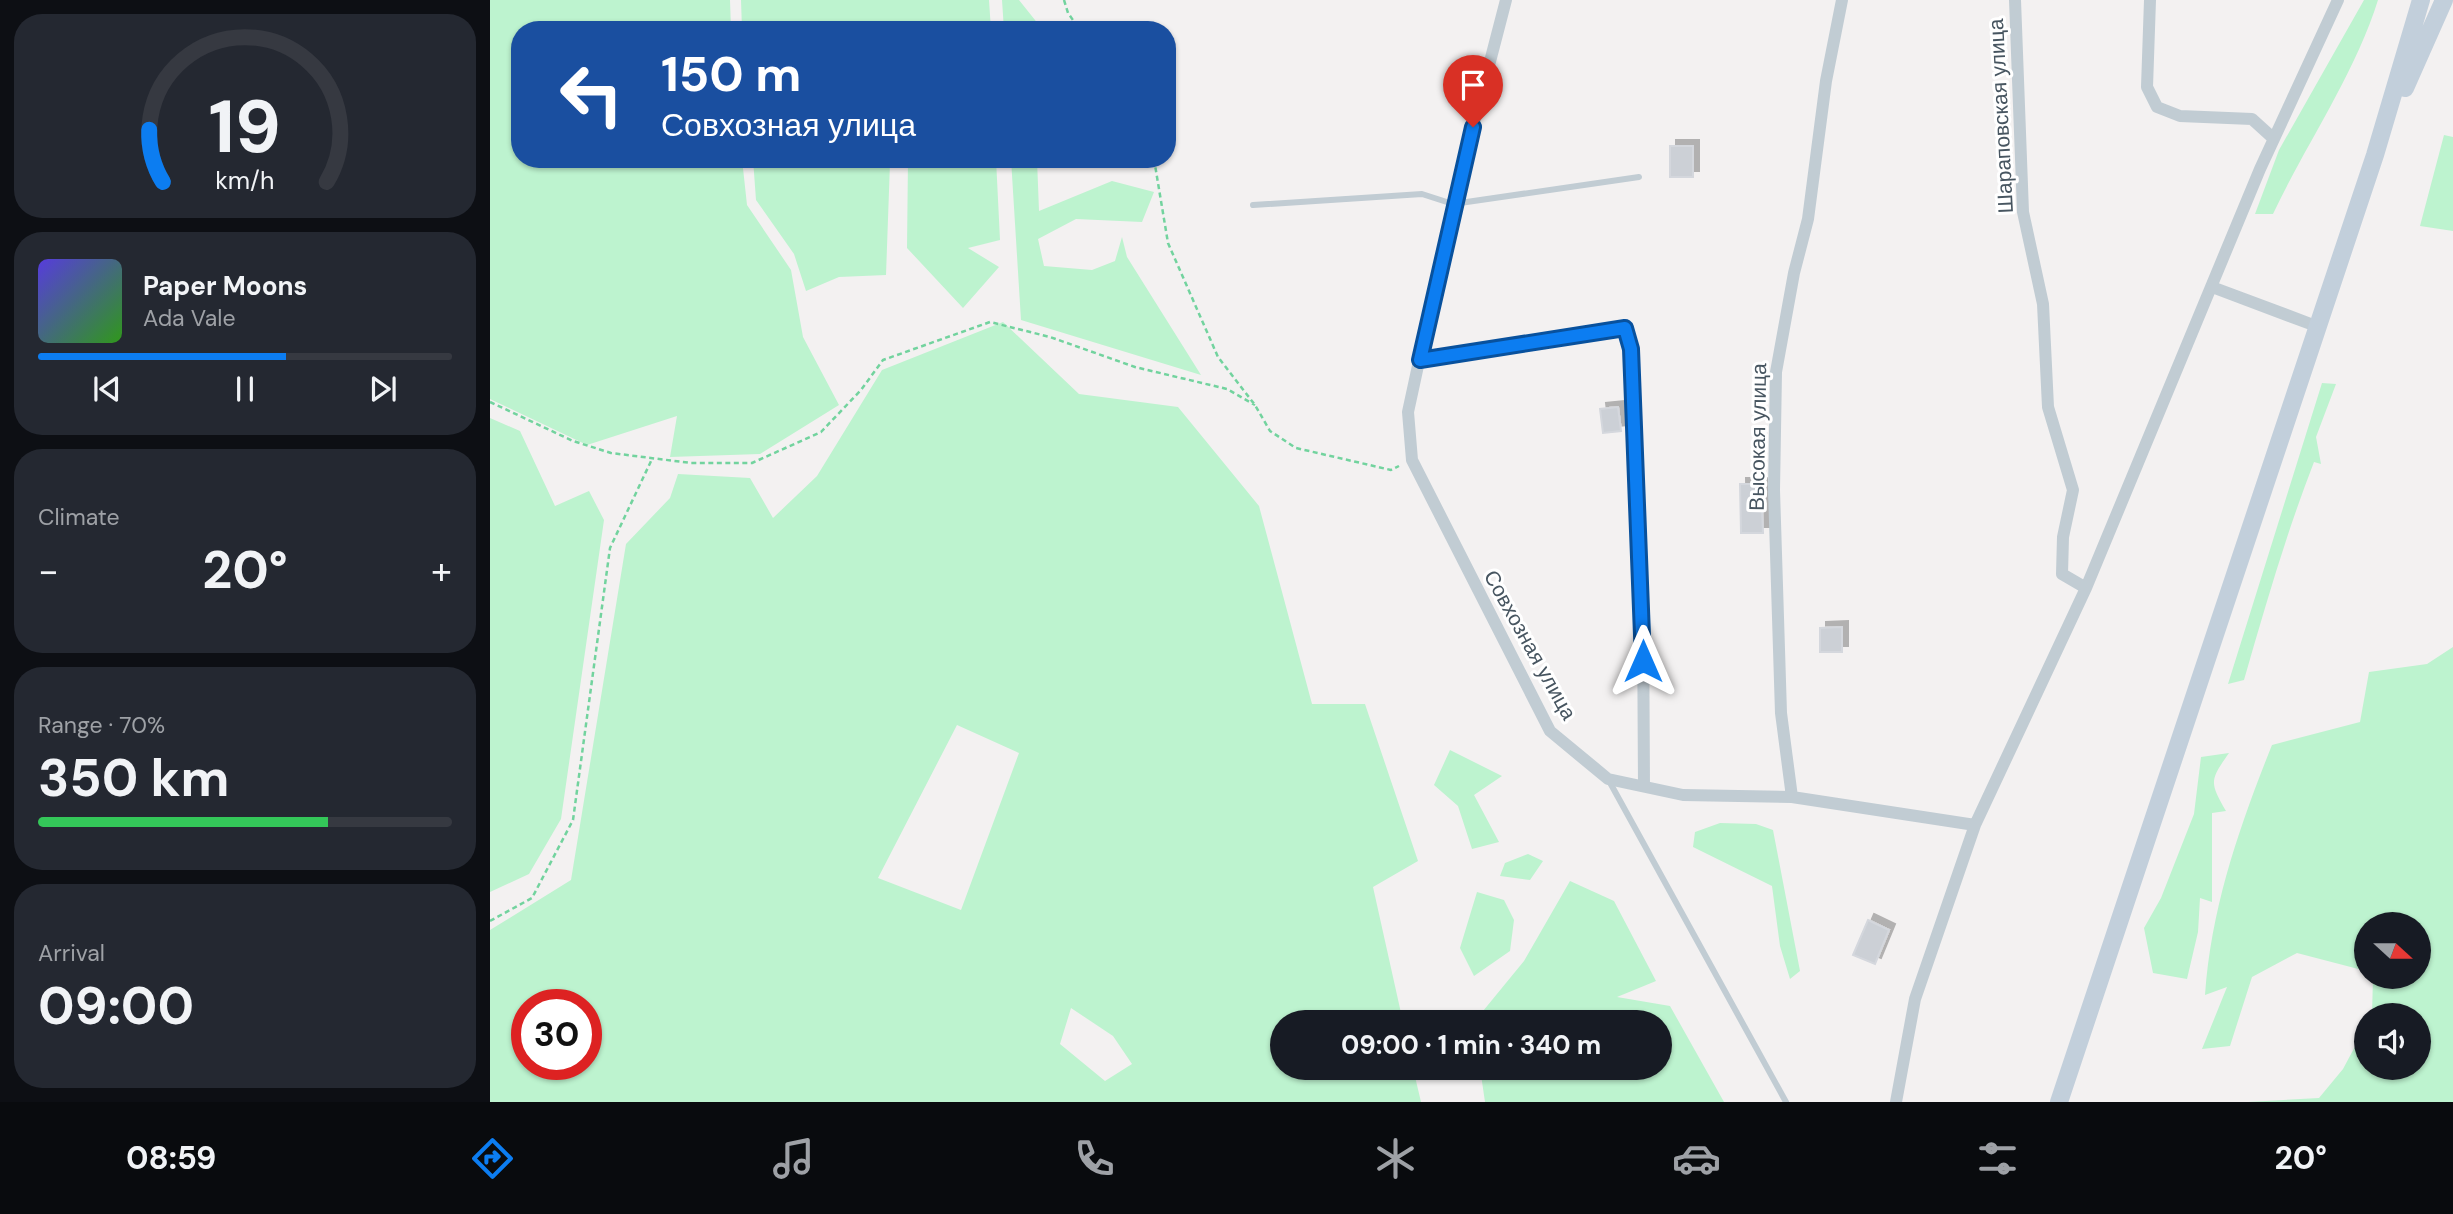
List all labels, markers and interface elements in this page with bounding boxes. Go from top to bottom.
street label: Шараповская улица [1982,18,2020,214]
text: 150 m [661,42,801,106]
icon: left [546,49,637,140]
pin [1443,55,1503,127]
icon: arrive [1454,66,1492,104]
text: 19 [209,80,281,175]
text: Совхозная улица [661,104,916,146]
text: km/h [215,164,275,197]
text: Paper Moons [143,269,307,303]
text: Ada Vale [143,303,236,333]
street label: Высокая улица [1743,363,1773,511]
icon: previous [88,370,126,408]
icon: pause [226,370,264,408]
icon: next [364,370,402,408]
text: Climate [38,502,120,532]
text: 20° [202,536,288,604]
text: − [38,546,59,596]
text: + [431,546,452,596]
street label: Совхозная улица [1477,565,1583,725]
position arrow [1606,624,1680,698]
text: Range · 70% [38,710,165,740]
text: 350 km [38,744,230,812]
north arrow [2354,912,2431,989]
map controls [2354,912,2431,1080]
text: Arrival [38,938,105,968]
text: 09:00 [38,972,194,1040]
speed limit sign: 30 [511,989,602,1080]
button: sound [2354,1003,2431,1080]
text: 09:00 · 1 min · 340 m [1341,1028,1601,1062]
icon: directions [468,1134,517,1183]
icon: music [769,1134,818,1183]
icon: phone [1070,1134,1119,1183]
icon: climate [1371,1134,1420,1183]
icon: car [1672,1134,1721,1183]
icon: filters [1973,1134,2022,1183]
text: 08:59 [126,1137,216,1179]
text: 20° [2275,1137,2327,1179]

